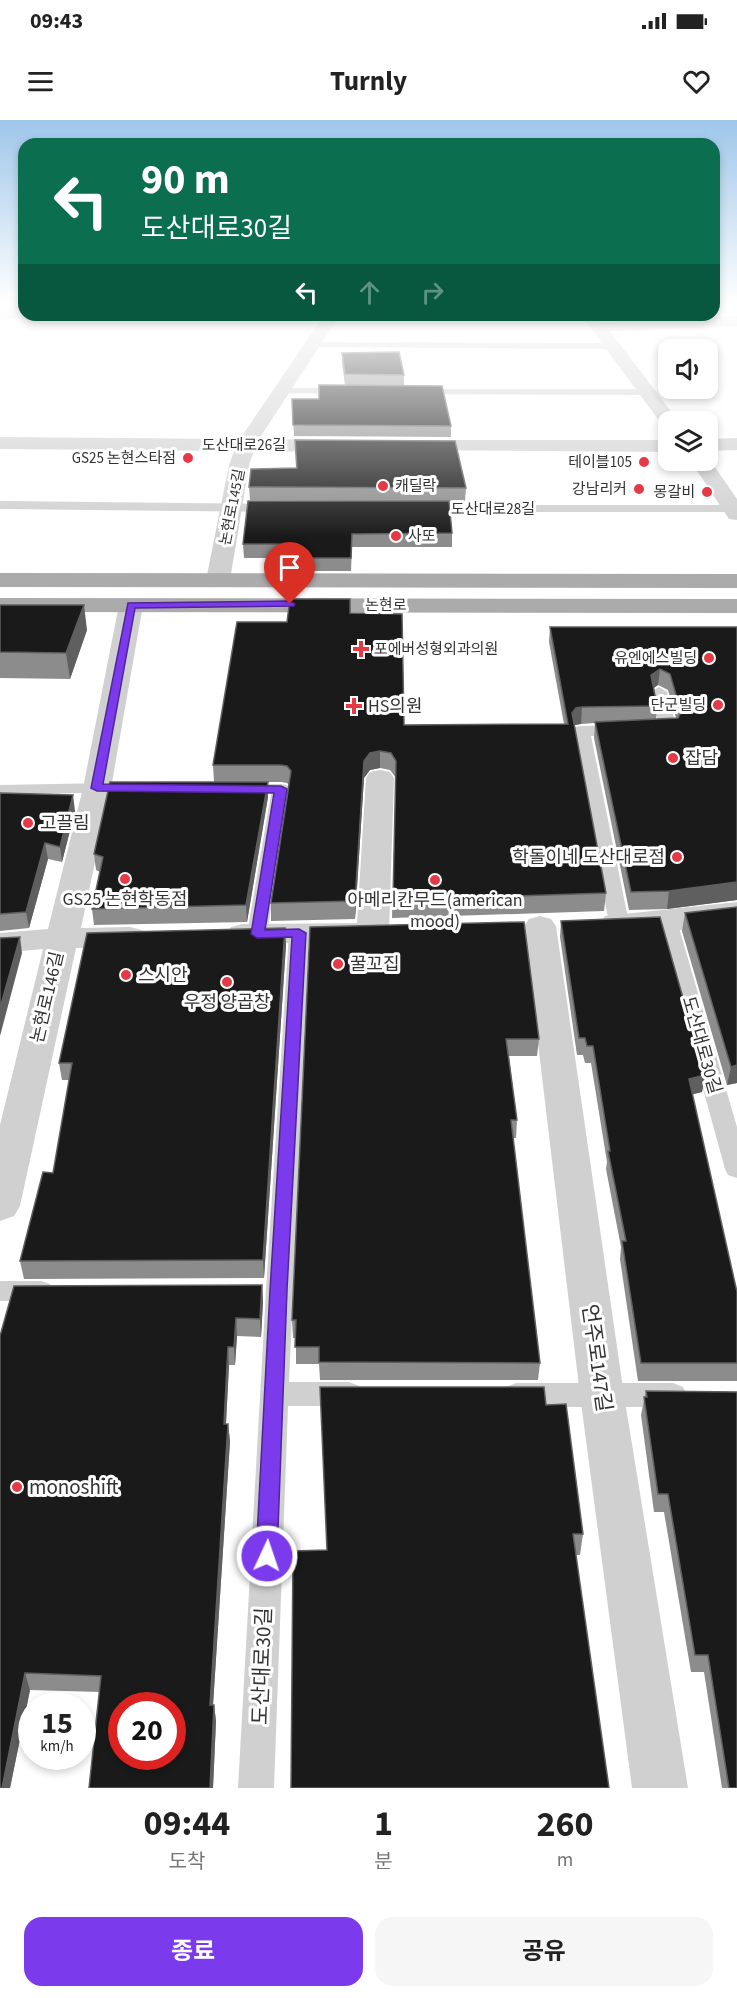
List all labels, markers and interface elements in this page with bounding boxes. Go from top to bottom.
text: 09:43 [30,5,83,37]
text: Turnly [330,62,407,101]
icon: menu [24,65,57,98]
icon: heart [680,65,713,98]
text: 90 m [141,150,230,210]
icon: left [42,162,120,240]
text: 도산대로30길 [141,209,292,248]
icon: left [290,276,323,309]
icon: ahead [353,276,386,309]
icon: right [416,276,449,309]
map controls [658,339,718,471]
button: sound [658,339,718,399]
button: layers [658,411,718,471]
street label: 도산대로26길 [202,435,286,456]
place label: GS25 논현스타점 [72,448,176,469]
marker: GS25 논현스타점 [181,451,195,465]
place label: 테이블105 [568,452,632,473]
marker: 테이블105 [637,455,651,469]
street label: 논현로145길 [215,467,250,547]
place label: 캐딜락 [395,476,437,497]
marker: 캐딜락 [376,479,390,493]
place label: 강남리커 [572,479,627,500]
marker: 강남리커 [632,482,646,496]
place label: 몽갈비 [654,482,695,503]
marker: 몽갈비 [700,485,714,499]
street label: 도산대로28길 [451,499,535,520]
place label: 사또 [408,526,436,547]
marker: 사또 [389,529,403,543]
pin [264,542,315,604]
icon: arrive [273,551,306,584]
street label: 논현로 [365,595,407,616]
place label: 포에버성형외과의원 [374,639,498,660]
marker: 포에버성형외과의원 [352,640,370,658]
place label: 유엔에스빌딩 [614,648,697,669]
marker: 유엔에스빌딩 [702,651,716,665]
place label: HS의원 [368,694,422,719]
place label: 단군빌딩 [651,695,706,716]
marker: HS의원 [345,697,363,715]
marker: 단군빌딩 [711,698,725,712]
place label: 잡담 [685,746,718,771]
marker: 잡담 [666,751,680,765]
place label: 고끌림 [40,811,90,836]
marker: 고끌림 [21,816,35,830]
place label: 학돌이네 도산대로점 [512,845,665,870]
marker: 학돌이네 도산대로점 [670,850,684,864]
marker: GS25 논현학동점 [118,872,132,886]
marker: 아메리칸무드(american mood) [428,873,442,887]
place label: GS25 논현학동점 [62,887,188,912]
place label: 아메리칸무드(american mood) [347,888,523,934]
street label: 논현로146길 [25,949,70,1045]
place label: 꿀꼬집 [350,952,400,977]
marker: 꿀꼬집 [331,957,345,971]
place label: 스시안 [138,963,188,988]
marker: 스시안 [119,968,133,982]
marker: 우정 양곱창 [220,975,234,989]
place label: 우정 양곱창 [184,990,270,1015]
street label: 도산대로30길 [676,993,727,1097]
street label: 언주로147길 [575,1302,619,1414]
place label: monoshift [29,1472,119,1502]
marker: monoshift [10,1480,24,1494]
position arrow [235,1524,299,1588]
street label: 도산대로30길 [245,1607,279,1725]
speed limit sign: 20 [108,1692,186,1770]
text: 15 [41,1702,73,1745]
text: km/h [40,1736,74,1757]
text: 09:44 [144,1798,230,1849]
text: 1 [374,1798,393,1849]
text: 260 [536,1799,593,1850]
text: m [557,1846,573,1874]
text: 도착 [169,1848,205,1876]
text: 분 [374,1848,393,1876]
button: 종료 [24,1917,363,1986]
button: 공유 [375,1917,713,1986]

